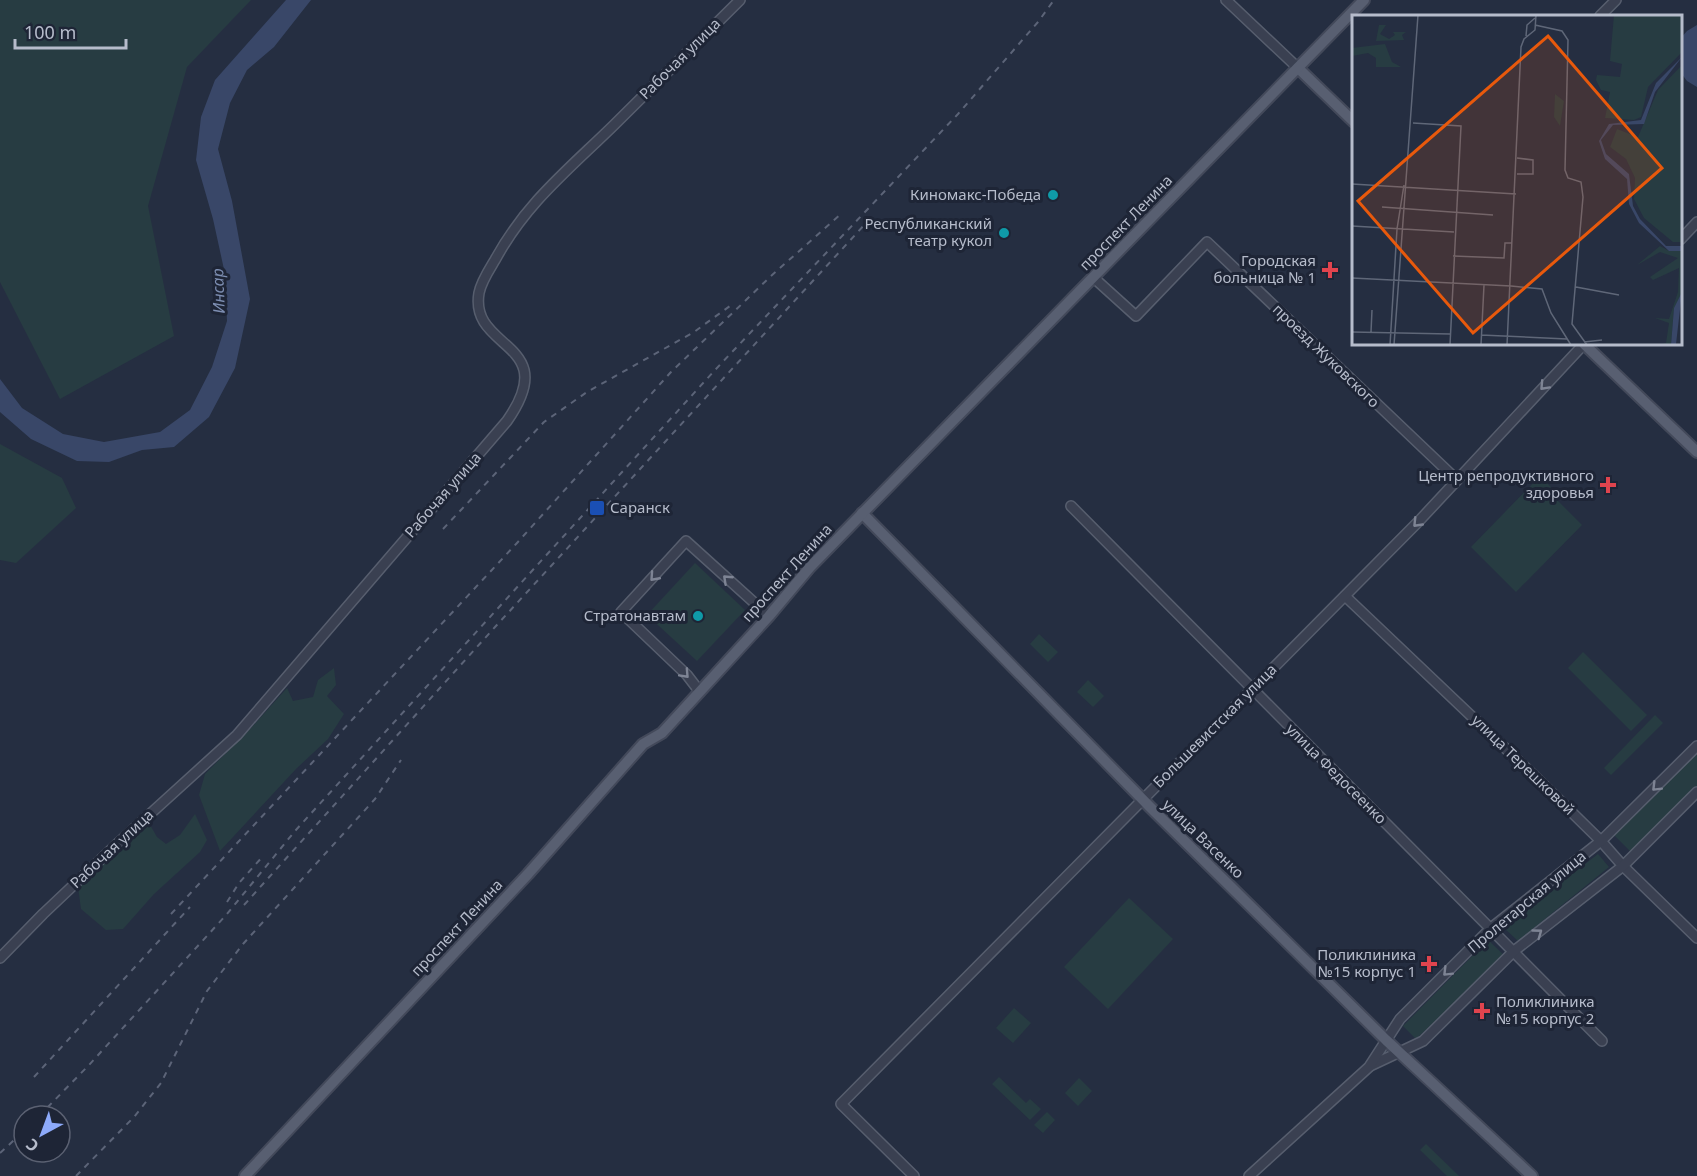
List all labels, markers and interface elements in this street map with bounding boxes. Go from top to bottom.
scale bar [15,12,126,50]
street label: Рабочая улица [634,13,724,103]
inset map [1352,15,1682,345]
text: 100 m [24,20,76,44]
street label: проспект Ленина [1074,170,1176,274]
place label: Киномакс-Победа [910,184,1041,204]
marker: Киномакс-Победа [1046,188,1060,202]
place label: Республиканский театр кукол [864,213,992,250]
marker: Республиканский театр кукол [997,226,1011,240]
place label: Городская больница № 1 [1213,250,1316,287]
marker: Городская больница № 1 [1321,261,1339,279]
water label: Инсар [206,268,230,314]
street label: проезд Жуковского [1269,299,1384,412]
one-way arrow [1540,380,1551,390]
street label: Рабочая улица [400,447,485,541]
place label: Центр репродуктивного здоровья [1418,465,1594,502]
marker: Центр репродуктивного здоровья [1599,476,1617,494]
place label: Саранск [610,497,670,517]
marker: Саранск [588,499,606,517]
one-way arrow [1413,516,1424,527]
street label: проспект Ленина [737,519,836,626]
one-way arrow [650,570,661,581]
one-way arrow [723,575,734,586]
place label: Стратонавтам [584,605,686,625]
marker: Стратонавтам [691,609,705,623]
street label: Большевистская улица [1148,659,1281,792]
one-way arrow [678,667,689,677]
street label: улица Терешковой [1468,710,1580,819]
street label: улица Федосеенко [1282,719,1391,828]
one-way arrow [1652,780,1662,791]
street label: улица Васенко [1159,794,1249,882]
street label: Рабочая улица [65,804,157,892]
street label: Пролетарская улица [1463,846,1590,957]
street label: проспект Ленина [406,875,506,980]
one-way arrow [1532,929,1543,940]
place label: Поликлиника №15 корпус 1 [1317,944,1416,981]
marker: Поликлиника №15 корпус 1 [1420,955,1438,973]
one-way arrow [1443,965,1454,975]
place label: Поликлиника №15 корпус 2 [1496,991,1595,1028]
marker: Поликлиника №15 корпус 2 [1473,1002,1491,1020]
north arrow [12,1104,72,1164]
text: С [21,1134,43,1157]

